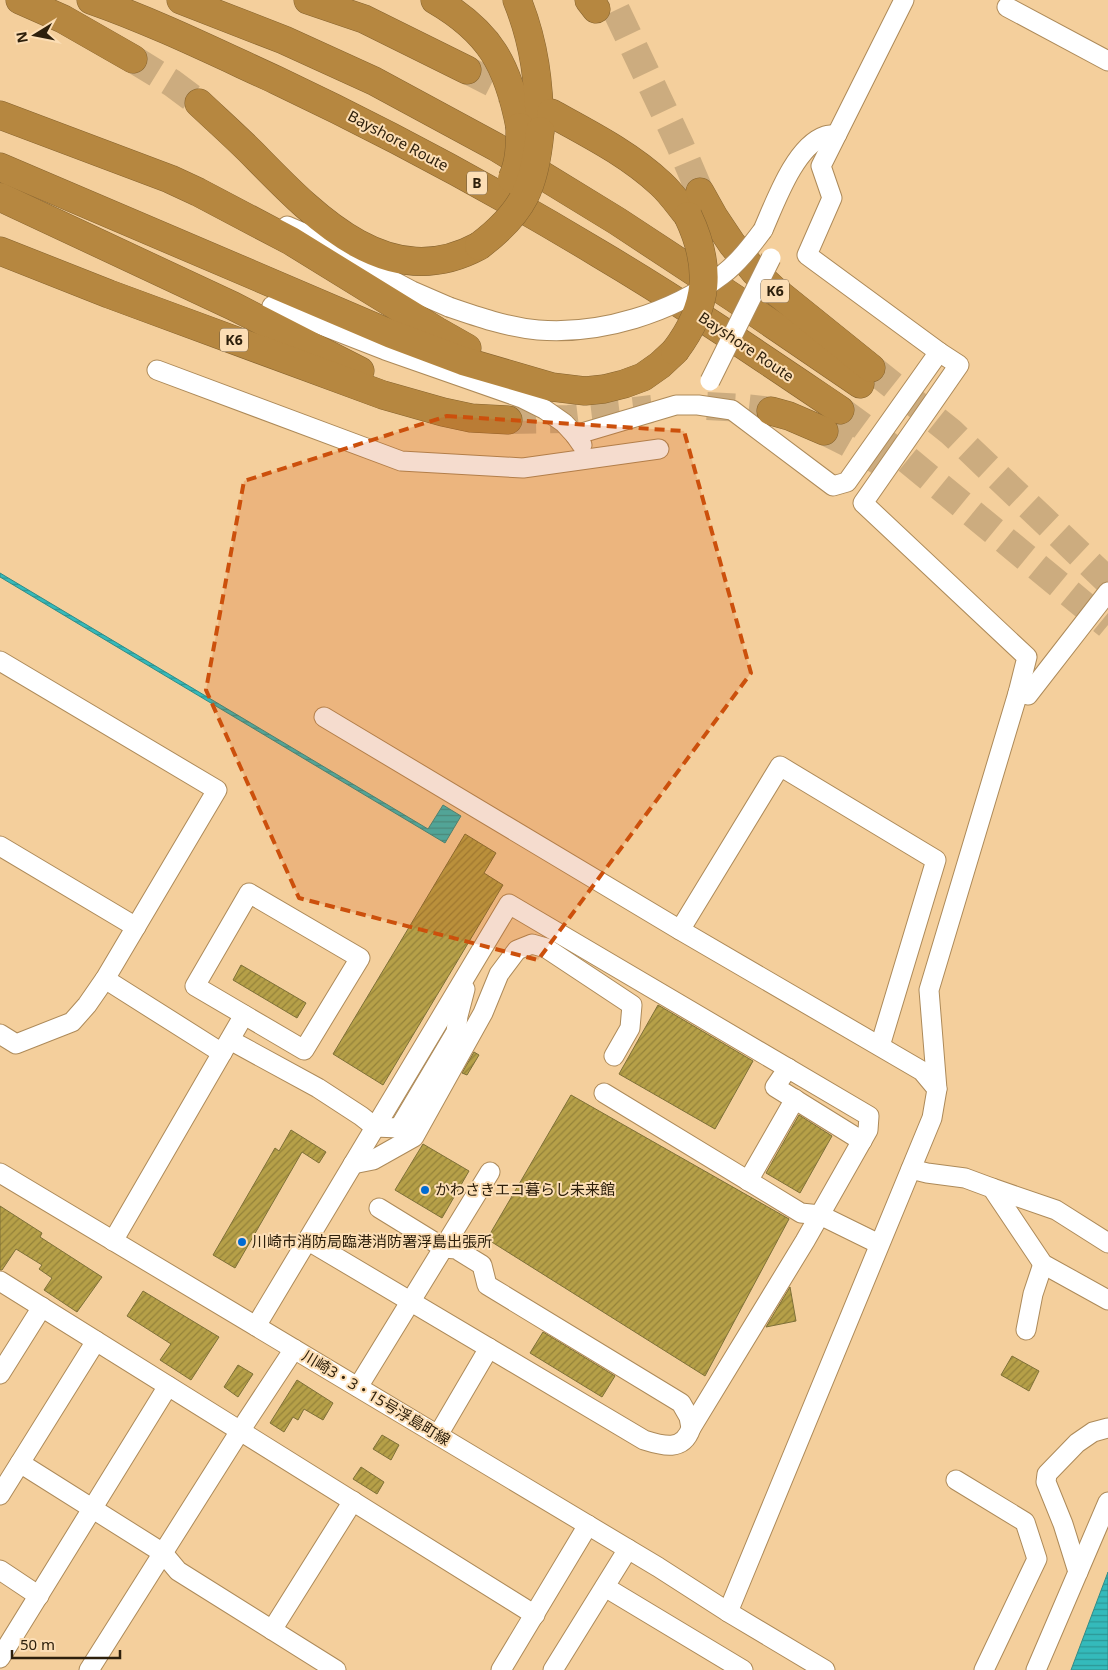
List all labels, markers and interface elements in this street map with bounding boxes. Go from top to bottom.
north arrow [10,10,60,60]
text: N [11,30,32,45]
street label: Bayshore Route [345,105,452,175]
road number: B [467,172,487,194]
road number: K6 [761,280,789,302]
street label: Bayshore Route [695,307,798,386]
road number: K6 [220,328,248,352]
place label: かわさきエコ暮らし未来館 [435,1179,615,1199]
marker: かわさきエコ暮らし未来館 [419,1184,431,1196]
place label: 川崎市消防局臨港消防署浮島出張所 [252,1231,492,1251]
marker: 川崎市消防局臨港消防署浮島出張所 [236,1236,248,1248]
street label: 川崎3・3・15号浮島町線 [299,1345,454,1449]
scale bar [12,1628,120,1660]
text: 50 m [20,1634,55,1654]

